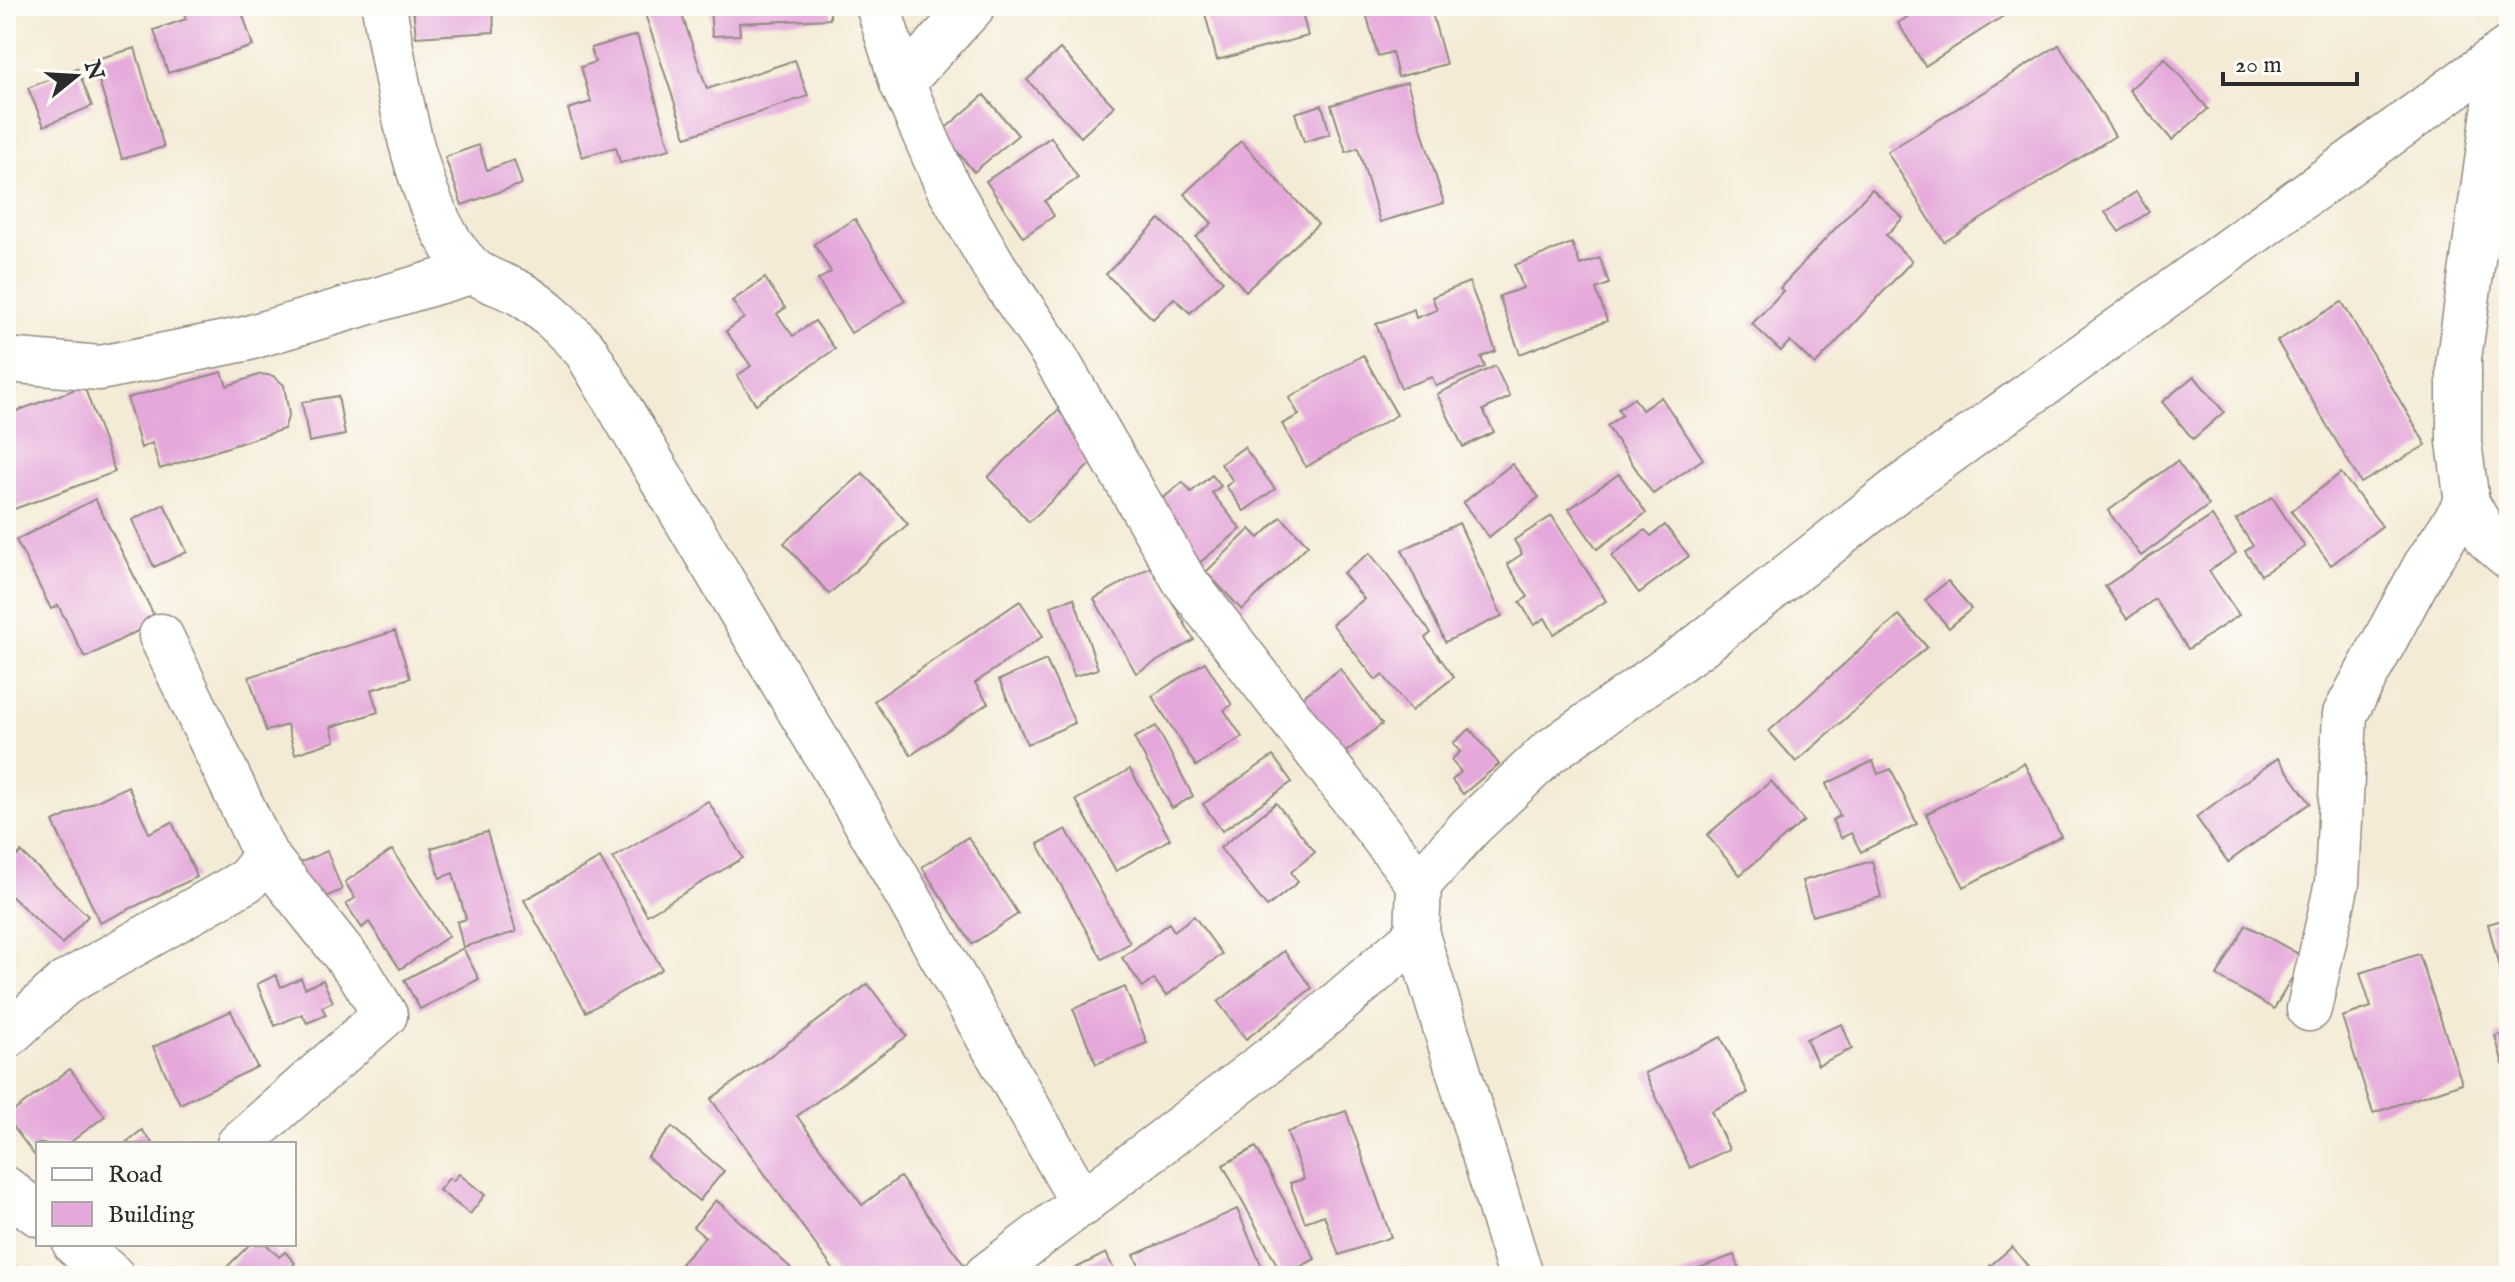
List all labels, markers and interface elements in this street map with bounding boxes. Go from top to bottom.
north arrow [36,36,116,116]
scale bar [2223,36,2357,86]
text: 20 m [2235,50,2282,81]
text: N [77,56,109,84]
legend [36,1142,296,1246]
text: Road [108,1160,162,1191]
text: Building [108,1200,195,1231]

